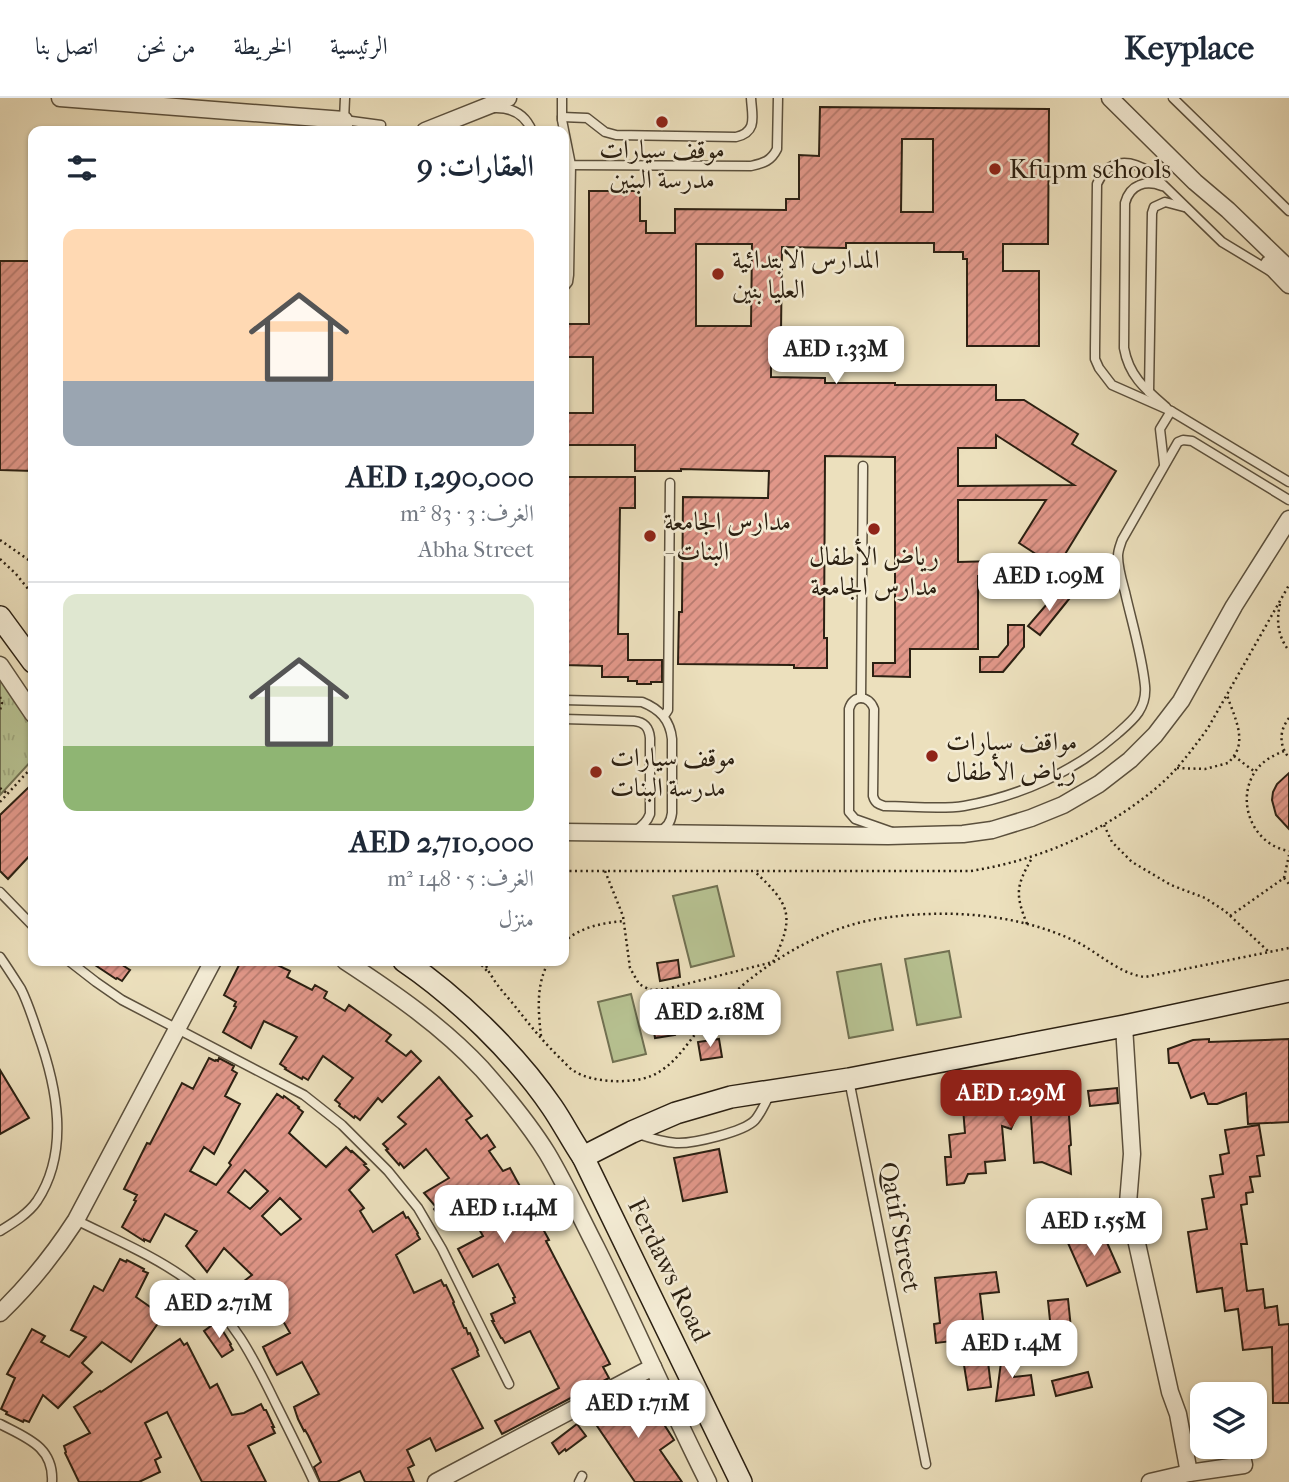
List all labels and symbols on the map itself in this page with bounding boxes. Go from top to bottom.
marker: موقف سيارات مدرسة البنين [654,114,670,130]
place label: موقف سيارات مدرسة البنين [599,134,725,195]
place label: Kfupm schools [1009,154,1171,185]
marker: Kfupm schools [987,161,1003,177]
place label: المدارس الابتدائية العليا بنين [732,244,880,305]
marker: المدارس الابتدائية العليا بنين [710,266,726,282]
pin: AED 1.33M [756,327,916,386]
place label: مدارس الجامعة - البنات [664,506,791,567]
marker: رياض الأطفال مدارس الجامعة [866,521,882,537]
marker: مدارس الجامعة - البنات [642,528,658,544]
place label: رياض الأطفال مدارس الجامعة [809,538,939,602]
pin: AED 1.09M [969,554,1129,613]
place label: مواقف سيارات رياض الأطفال [946,726,1077,787]
place label: موقف سيارات مدرسة البنات [610,742,736,803]
marker: مواقف سيارات رياض الأطفال [924,748,940,764]
marker: موقف سيارات مدرسة البنات [588,764,604,780]
pin: AED 2.18M [630,990,790,1049]
pin: AED 1.29M [931,1070,1091,1130]
street label: Qatif Street [872,1159,928,1295]
pin: AED 1.14M [424,1186,584,1245]
street label: Ferdaws Road [621,1193,717,1347]
pin: AED 1.55M [1014,1198,1174,1258]
pin: AED 2.71M [139,1280,299,1340]
pin: AED 1.4M [940,1320,1084,1380]
pin: AED 1.71M [558,1380,718,1440]

